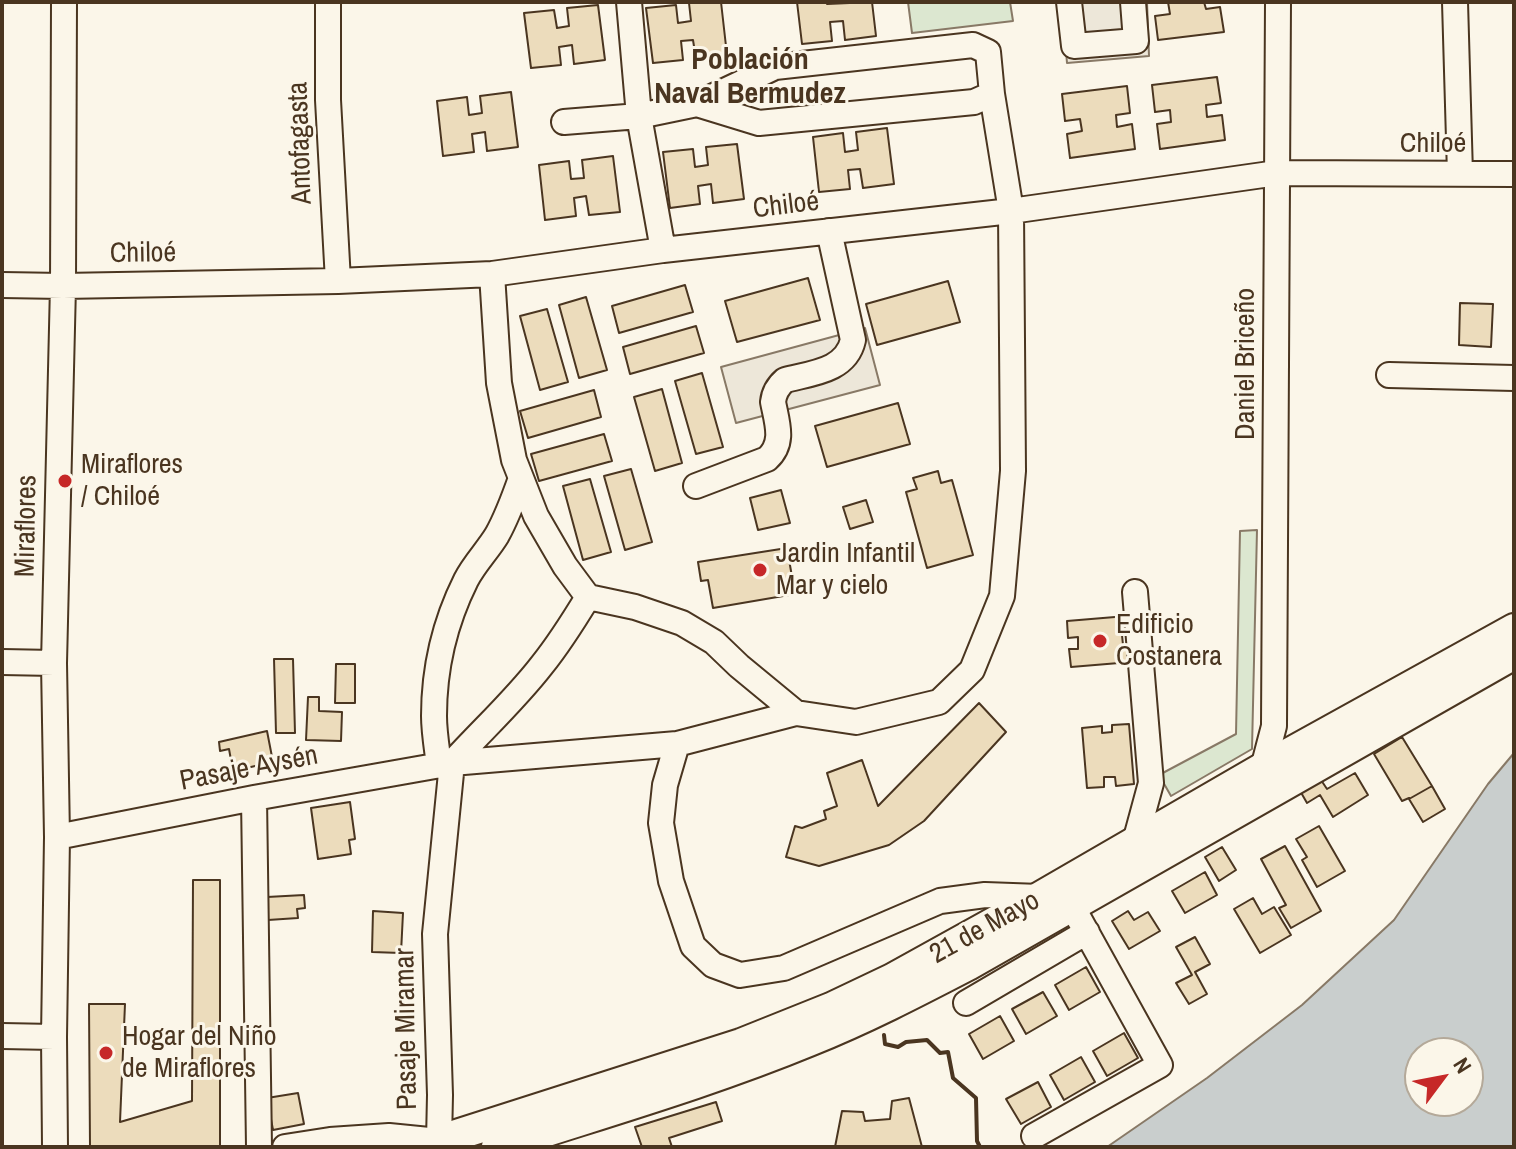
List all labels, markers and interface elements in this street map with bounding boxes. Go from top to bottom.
district label: Población Naval Bermudez [654,43,846,114]
street label: Antofagasta [282,81,320,205]
street label: Chiloé [1400,127,1466,161]
street label: Chiloé [751,185,821,227]
street label: Chiloé [110,237,176,271]
street label: Daniel Briceño [1229,288,1263,440]
place label: Miraflores / Chiloé [81,448,183,514]
marker: Miraflores / Chiloé [56,472,74,490]
street label: Miraflores [9,475,45,577]
place label: Jardin Infantil Mar y cielo [776,537,915,603]
marker: Jardin Infantil Mar y cielo [751,561,769,579]
place label: Edificio Costanera [1116,608,1222,674]
marker: Edificio Costanera [1091,632,1109,650]
street label: Pasaje Aysén [177,739,321,799]
street label: 21 de Mayo [924,884,1046,972]
street label: Pasaje Miramar [389,948,425,1110]
place label: Hogar del Niño de Miraflores [122,1020,276,1086]
north arrow [1404,1037,1484,1117]
marker: Hogar del Niño de Miraflores [97,1044,115,1062]
text: N [1446,1052,1479,1079]

